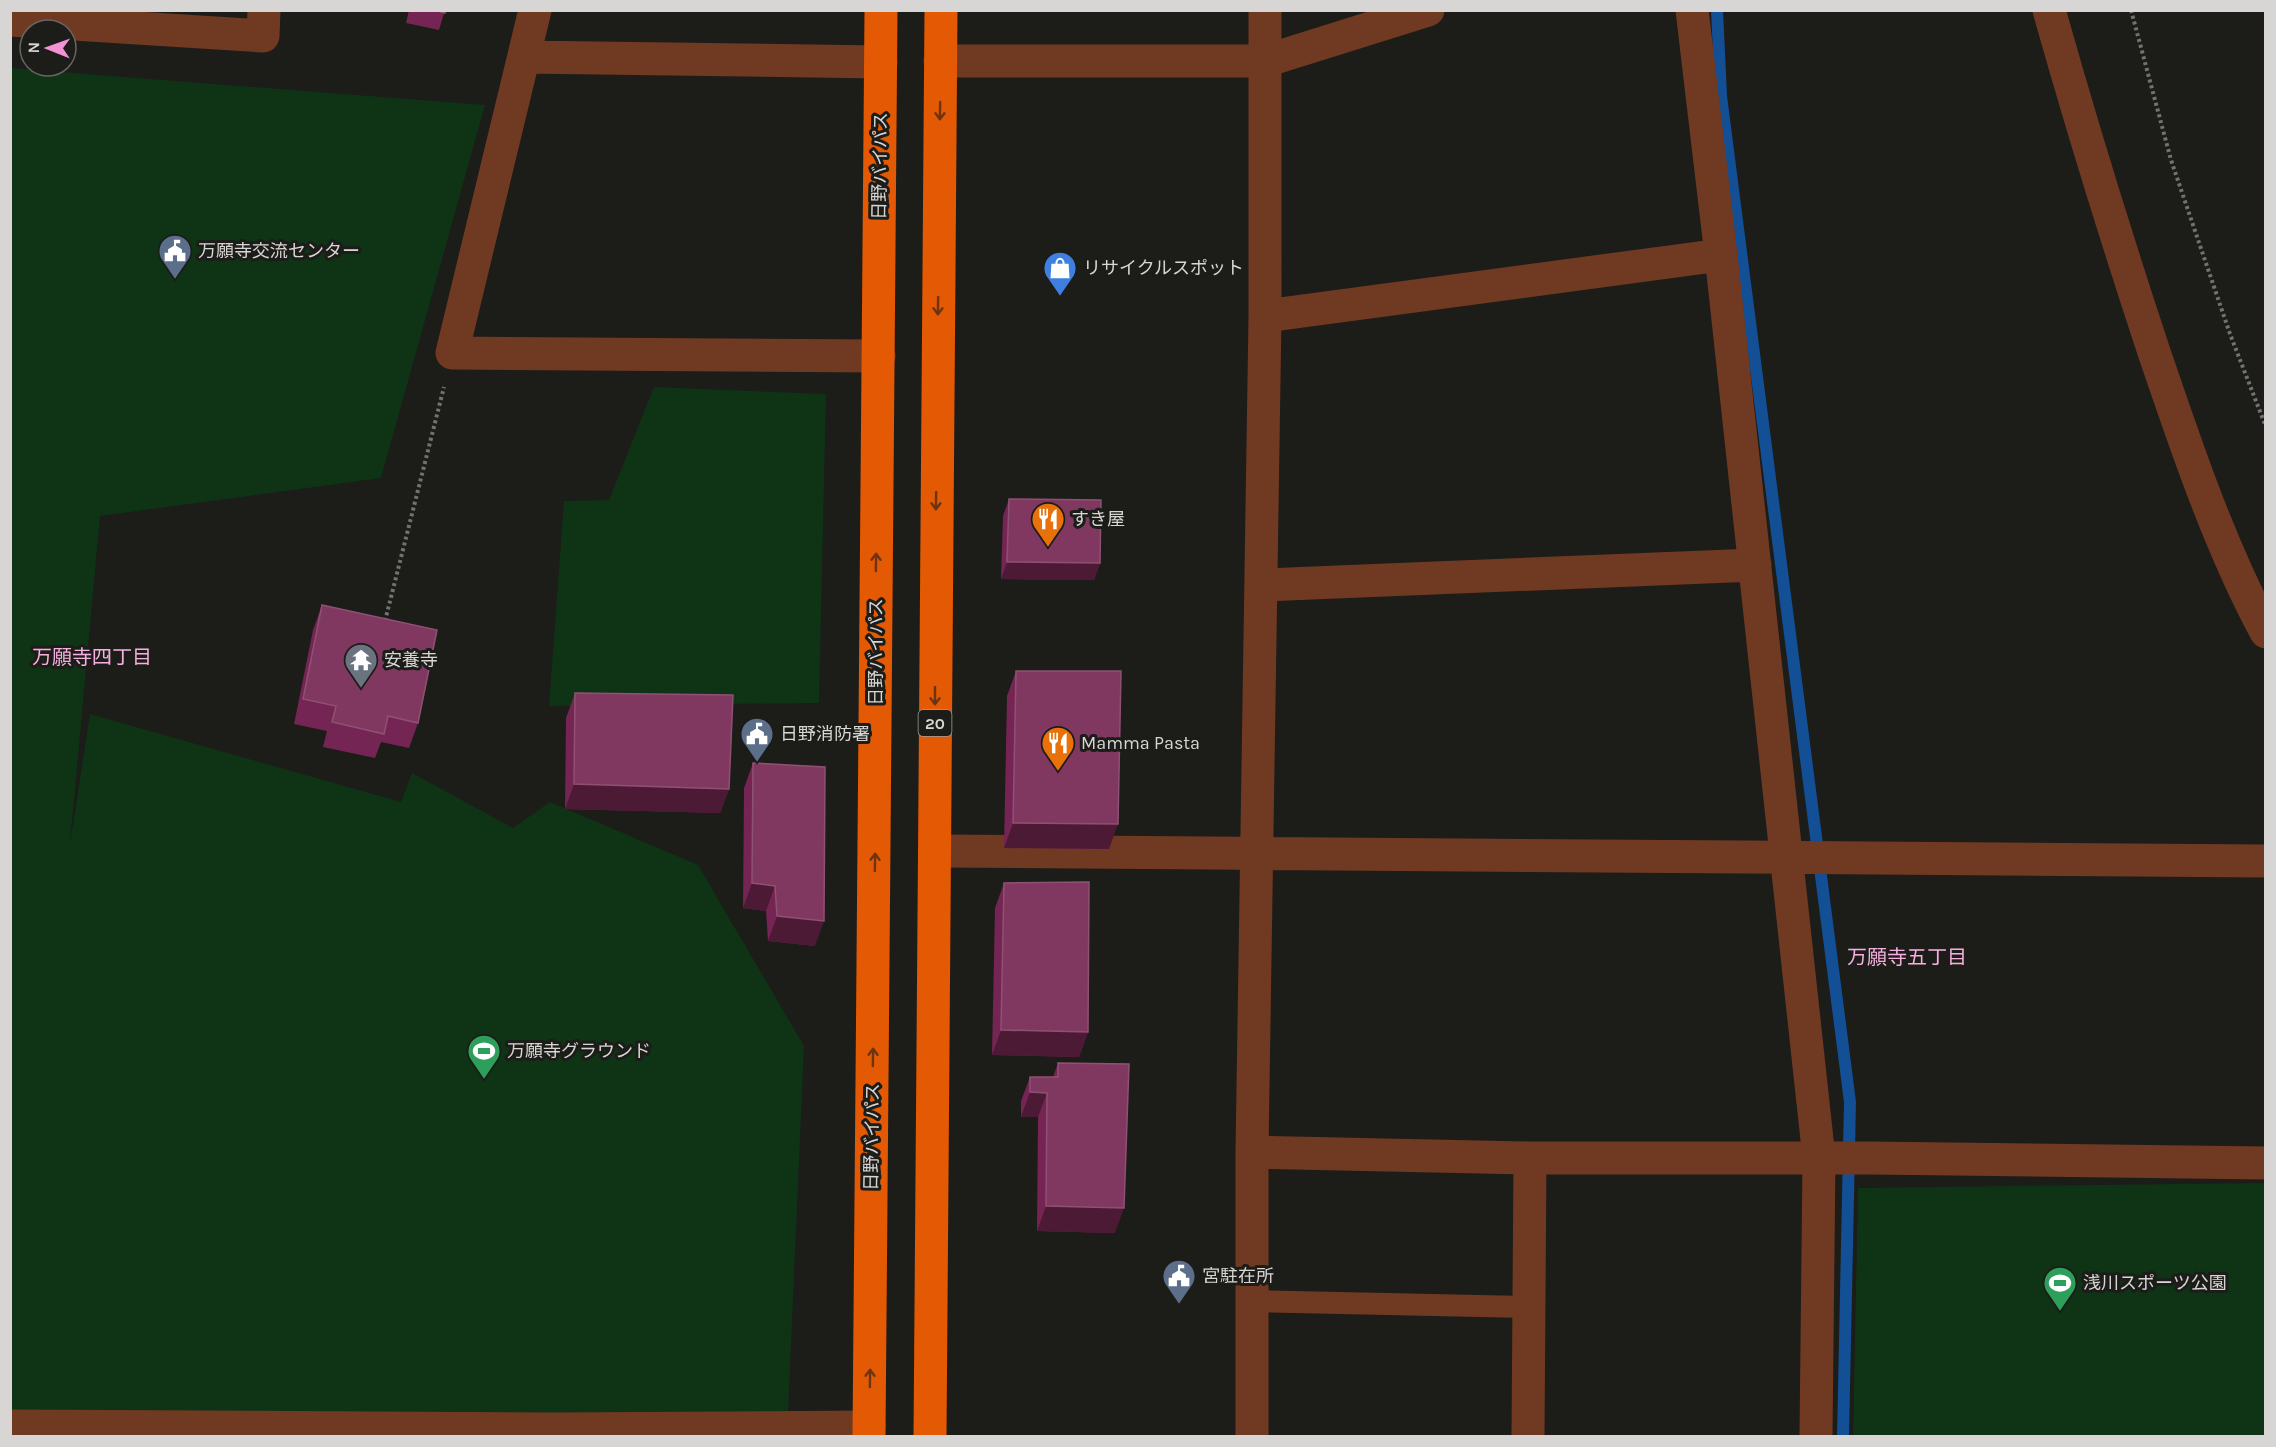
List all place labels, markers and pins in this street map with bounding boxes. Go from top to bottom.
public building icon: 万願寺交流センター [157,233,193,280]
place label: 万願寺交流センター [198,240,360,262]
shop icon: リサイクルスポット [1042,250,1078,297]
place label: リサイクルスポット [1083,257,1244,279]
restaurant icon: すき屋 [1030,501,1066,548]
place label: すき屋 [1071,508,1125,530]
temple icon: 安養寺 [343,642,379,689]
place label: 安養寺 [384,649,438,671]
public building icon: 日野消防署 [739,716,775,763]
place label: 日野消防署 [780,723,870,745]
restaurant icon: Mamma Pasta [1040,725,1076,772]
place label: Mamma Pasta [1081,732,1200,754]
sports icon: 万願寺グラウンド [466,1033,502,1080]
place label: 万願寺グラウンド [507,1040,651,1062]
public building icon: 宮駐在所 [1161,1258,1197,1305]
place label: 宮駐在所 [1202,1265,1274,1287]
sports icon: 浅川スポーツ公園 [2042,1265,2078,1312]
place label: 浅川スポーツ公園 [2083,1272,2227,1294]

